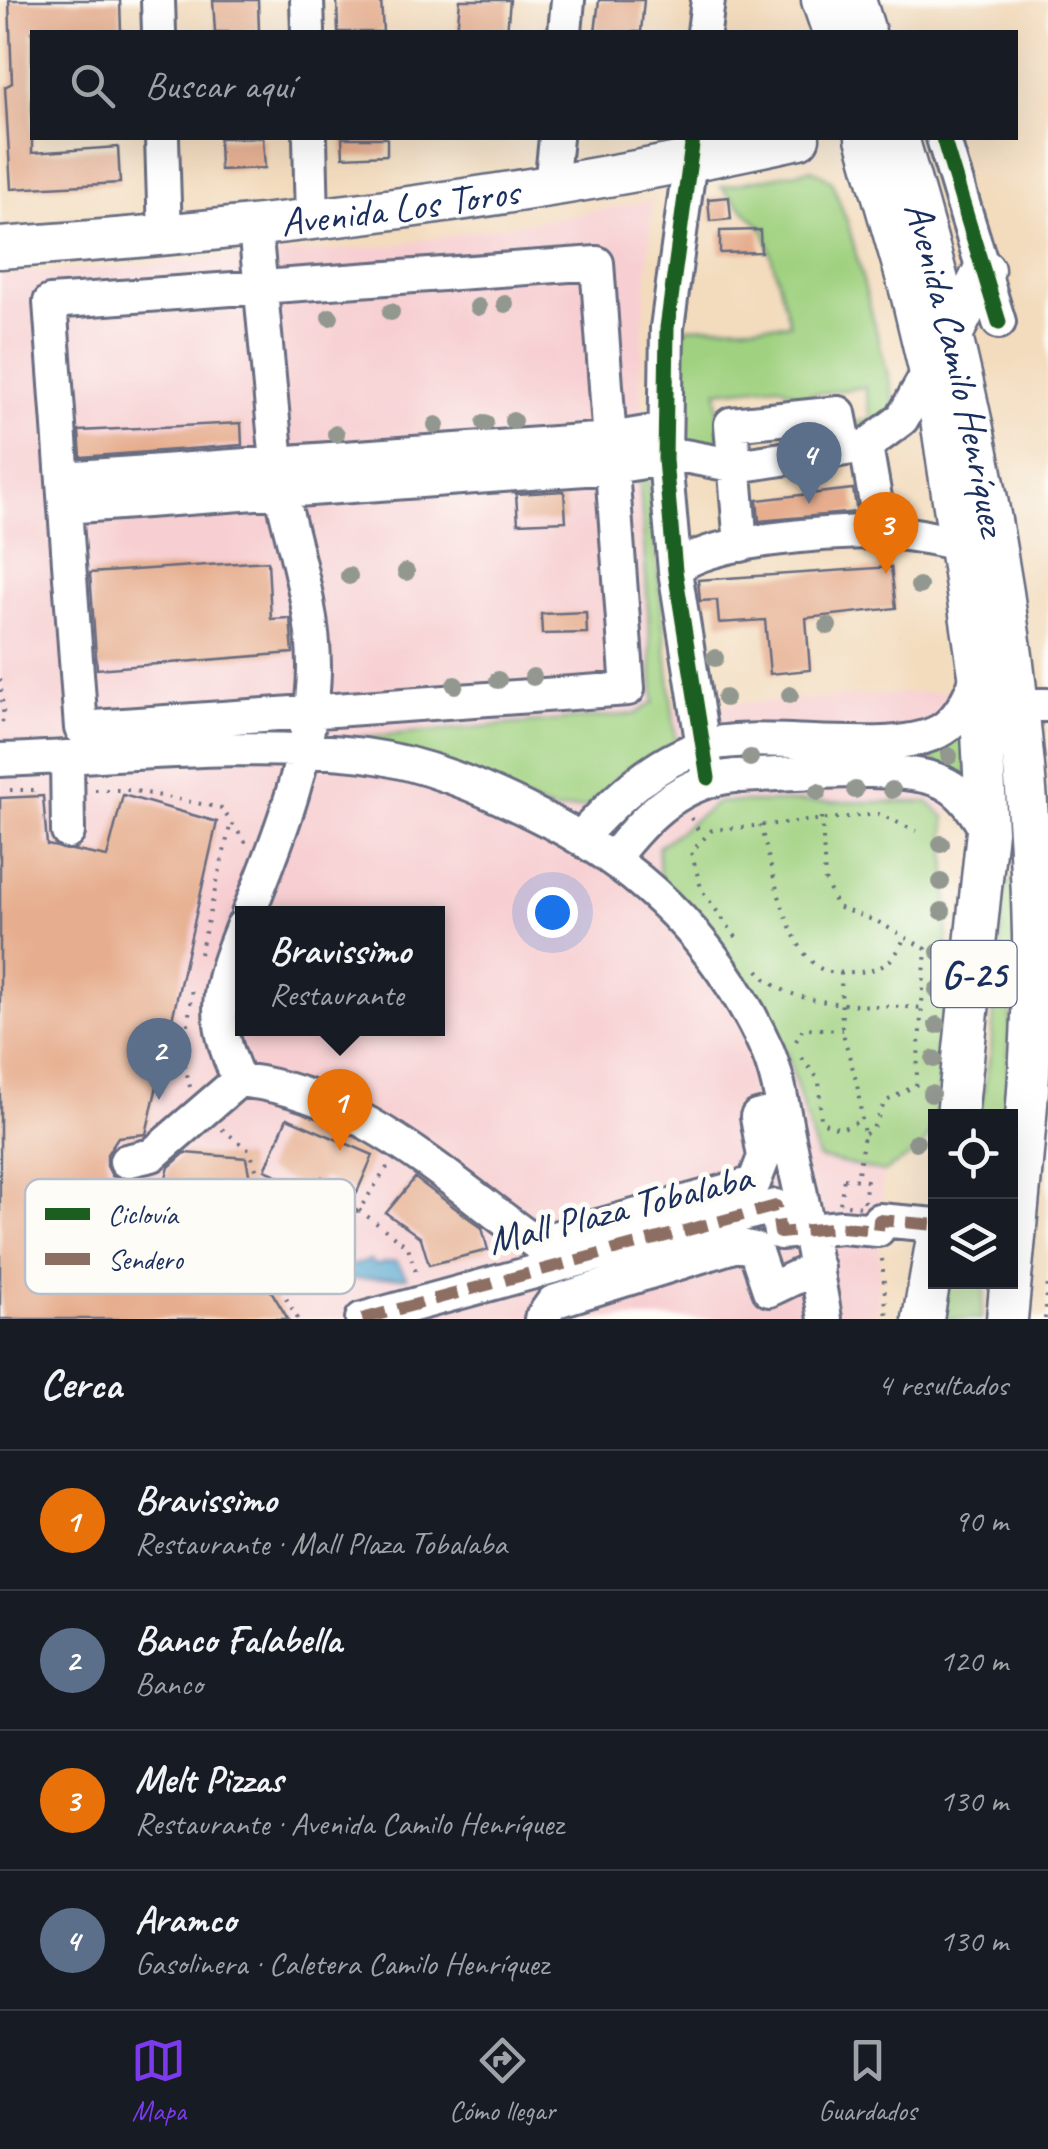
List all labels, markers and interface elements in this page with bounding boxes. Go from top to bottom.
search box [30,30,1018,140]
icon: search [65,58,120,113]
text: Buscar aquí [145,62,294,109]
street label: Avenida Los Toros [278,166,526,248]
street label: Avenida Camilo Henríquez [893,196,1019,543]
pin: 4 [776,422,842,504]
pin: 3 [854,492,918,574]
your location [527,887,578,938]
popup [235,906,445,1036]
text: Bravissimo [269,927,411,974]
road number: G-25 [932,941,1016,1007]
text: Restaurante [269,974,404,1015]
pin: 2 [126,1018,192,1100]
pin: 1 [308,1068,372,1151]
map controls [928,1109,1018,1289]
button: locate [928,1109,1018,1199]
street label: Mall Plaza Tobalaba [483,1151,760,1266]
legend [25,1179,355,1294]
text: Ciclovía [108,1197,180,1232]
button: layers [928,1199,1018,1289]
text: Sendero [108,1242,185,1277]
text: Cerca [40,1358,122,1411]
text: 4 resultados [877,1364,1008,1405]
text: Bravissimo [135,1476,276,1523]
text: 1 [65,1500,80,1541]
text: 90 m [954,1500,1008,1541]
text: Restaurante · Mall Plaza Tobalaba [135,1523,507,1564]
text: Banco Falabella [135,1616,341,1663]
text: 2 [65,1640,80,1681]
text: 120 m [939,1640,1008,1681]
text: Banco [135,1663,203,1704]
text: Melt Pizzas [135,1756,283,1803]
text: 3 [65,1780,80,1821]
text: 130 m [939,1780,1008,1821]
text: Restaurante · Avenida Camilo Henríquez [135,1803,563,1844]
text: Aramco [135,1896,236,1943]
text: 4 [65,1920,80,1961]
text: 130 m [939,1920,1008,1961]
text: Gasolinera · Caletera Camilo Henríquez [135,1943,549,1984]
tab: Mapa [131,2033,186,2128]
tab: Cómo llegar [449,2033,555,2128]
tab: Guardados [818,2033,917,2128]

